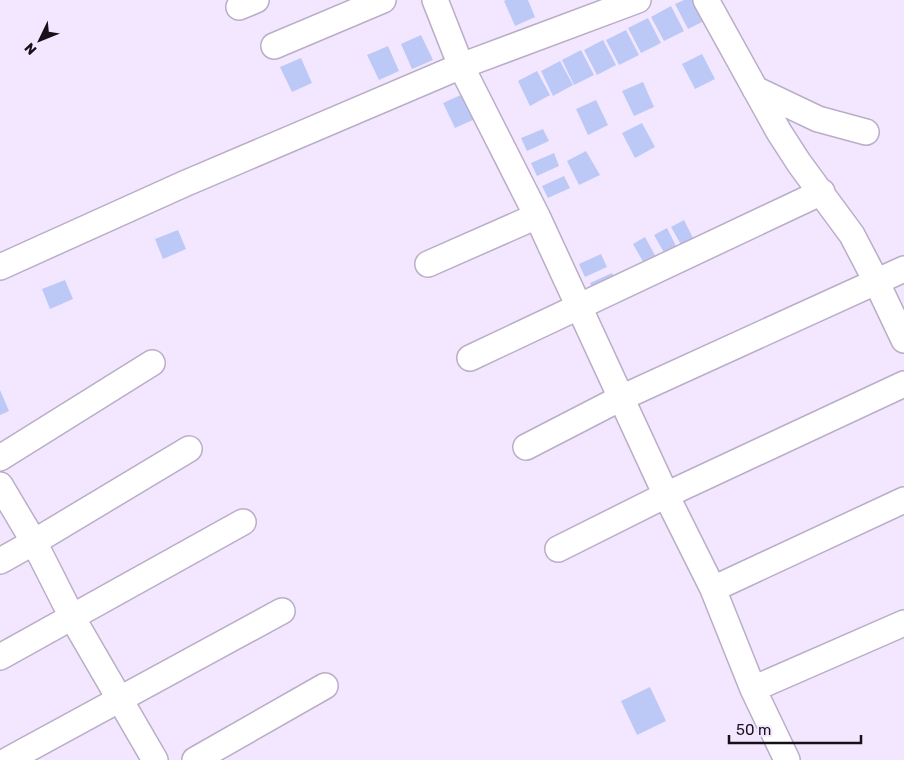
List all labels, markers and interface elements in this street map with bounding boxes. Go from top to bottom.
north arrow [15,15,65,65]
text: N [21,39,41,58]
scale bar [729,712,862,744]
text: 50 m [736,721,771,739]

